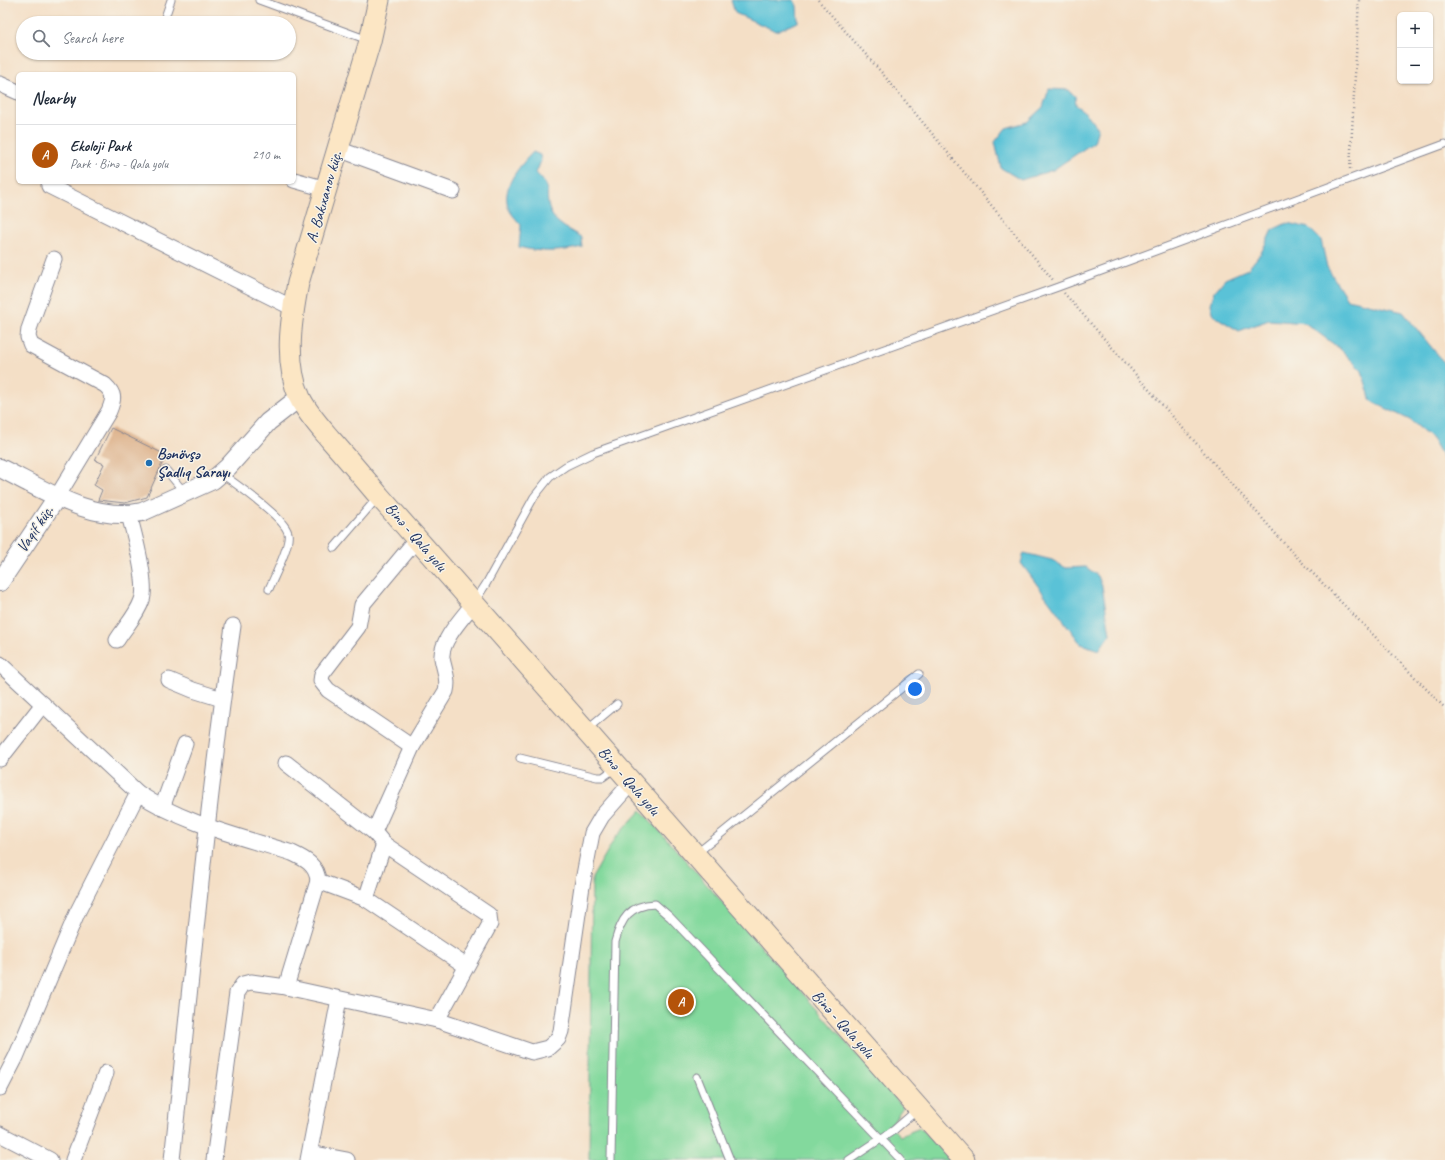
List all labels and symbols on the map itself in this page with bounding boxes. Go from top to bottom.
street label: A. Bakıxanov küç. [301,148,347,245]
place label: Bənövşə Şadlıq Sarayı [157,444,231,482]
marker: Bənövşə Şadlıq Sarayı [144,458,154,468]
street label: Binə - Qala yolu [381,499,452,576]
street label: Vaqif küç. [12,501,58,556]
your location [905,679,925,699]
street label: Binə - Qala yolu [594,743,665,820]
street label: Binə - Qala yolu [807,986,879,1063]
pin: A [668,987,694,1017]

